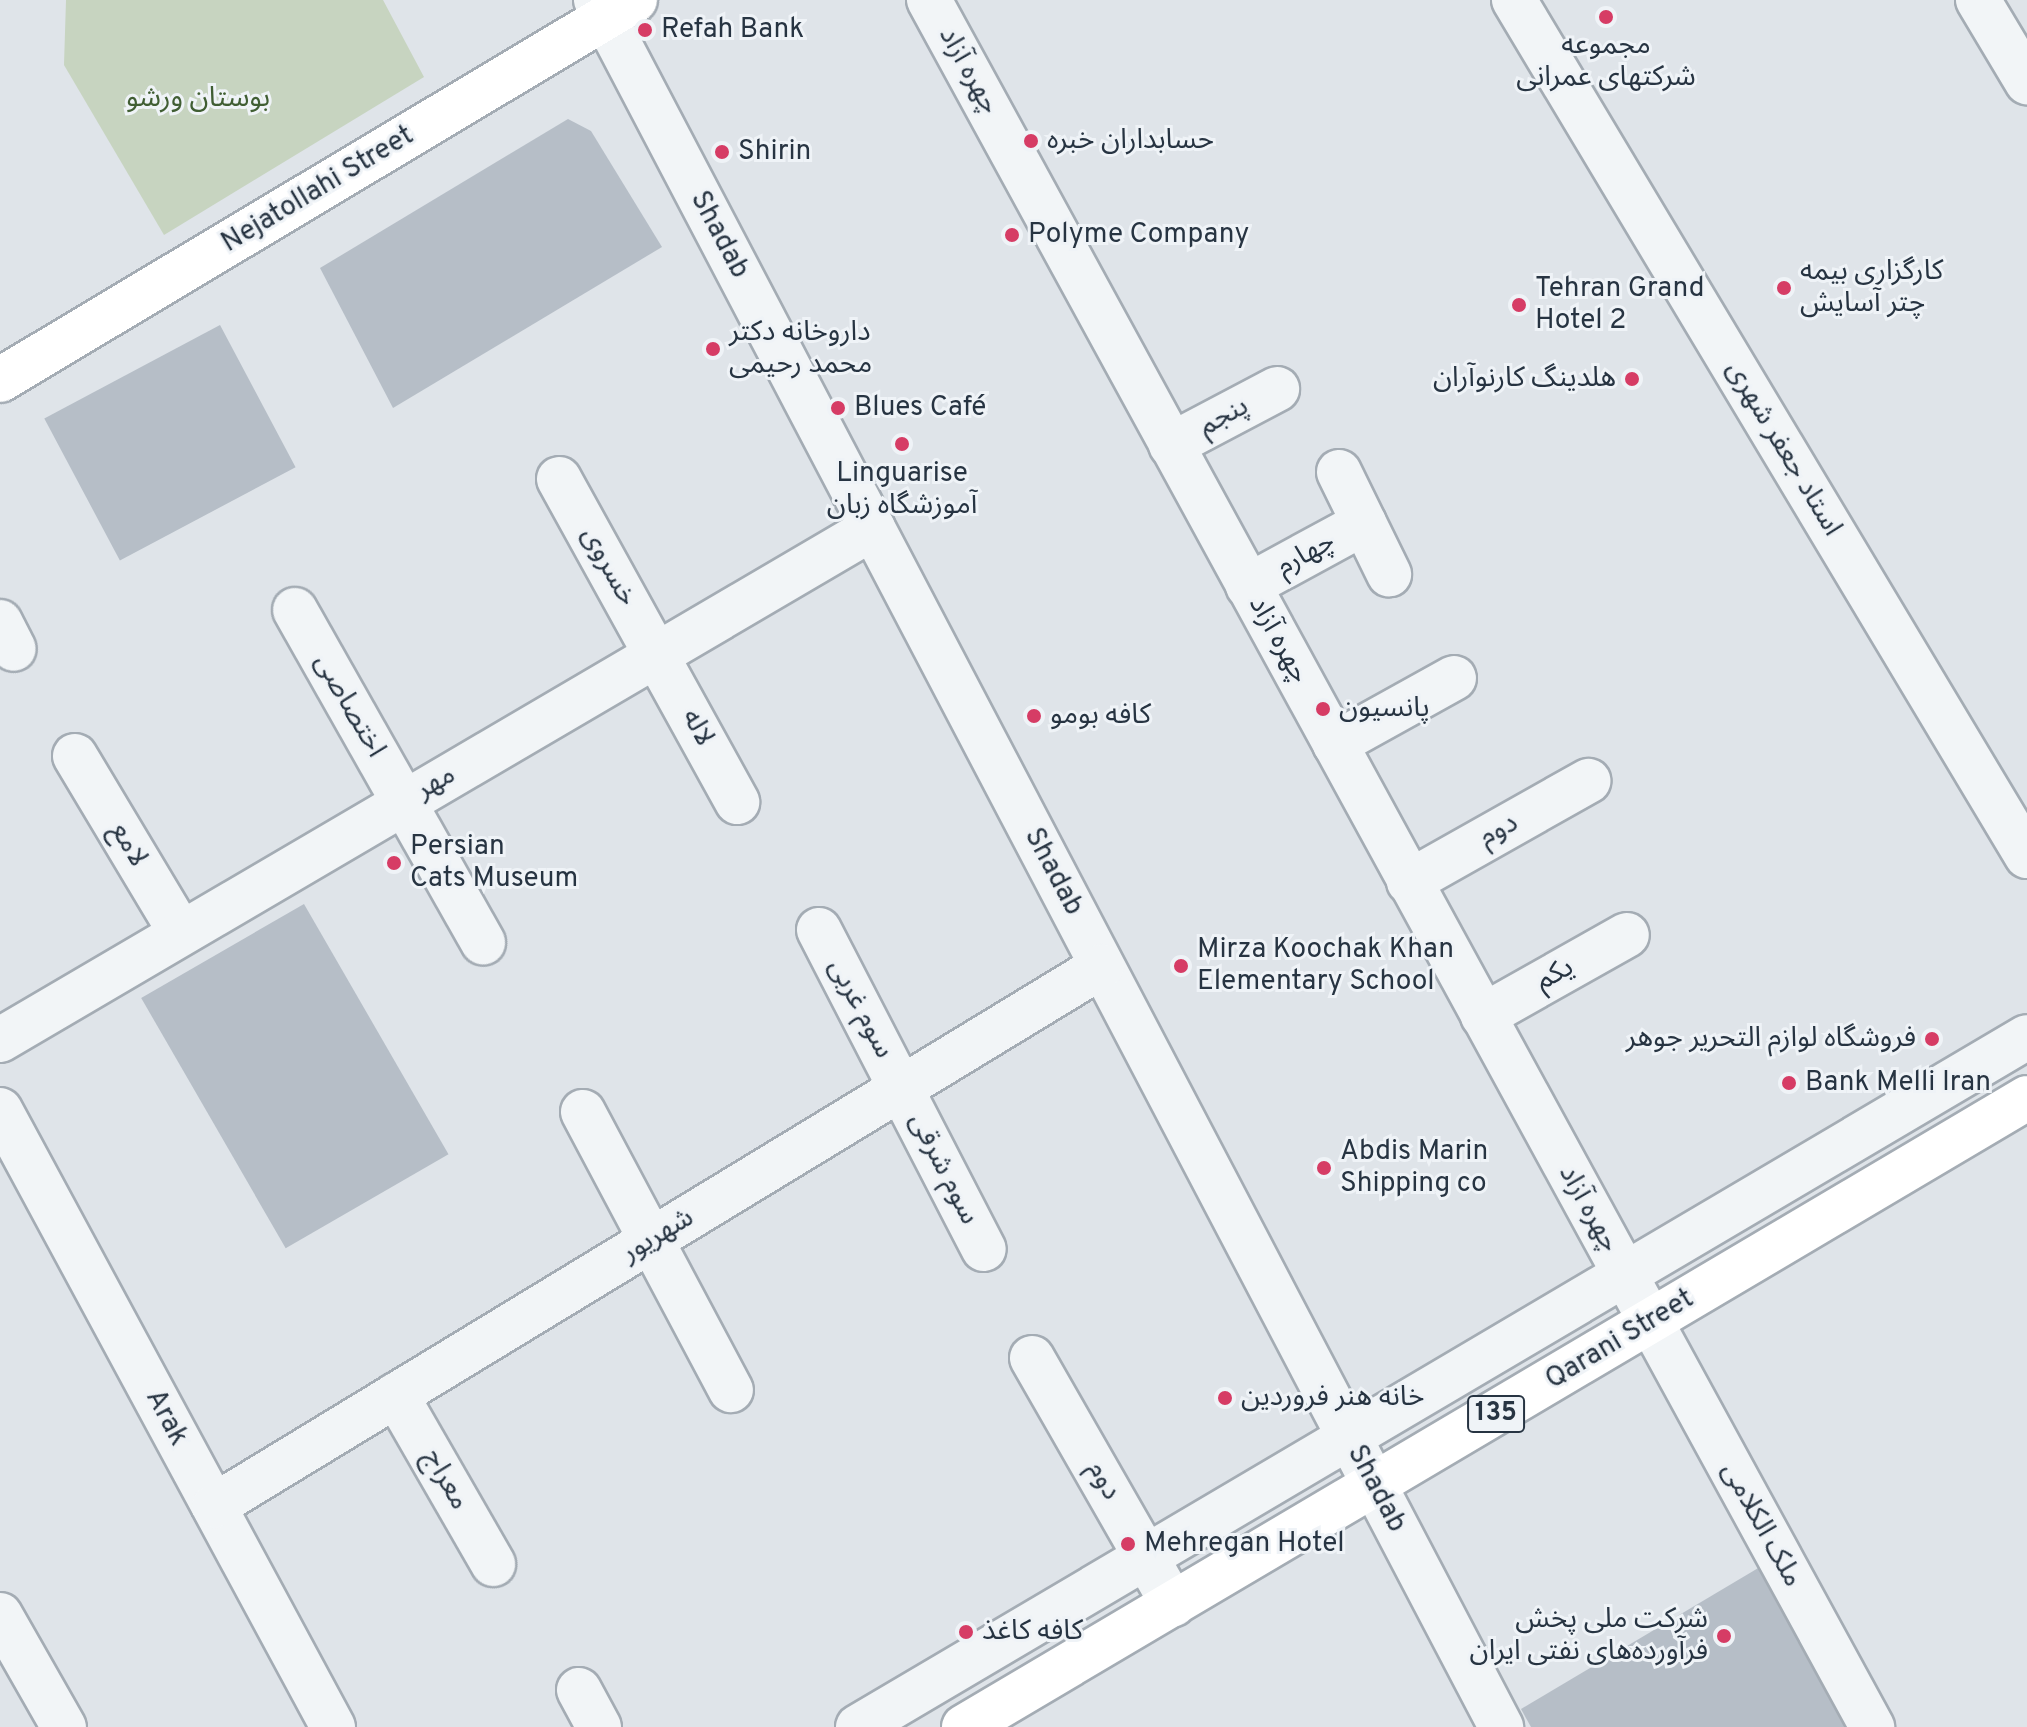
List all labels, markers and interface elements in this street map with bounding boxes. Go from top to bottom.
marker: مجموعه شرکتهای عمرانی [1597,8,1615,26]
place label: Refah Bank [661,13,804,47]
marker: Refah Bank [636,21,654,39]
street label: چهره آزاد [930,21,1006,121]
place label: مجموعه شرکتهای عمرانی [1516,29,1696,95]
park label: بوستان ورشو [126,82,270,116]
street label: Nejatollahi Street [216,119,420,261]
place label: حسابداران خبره [1047,124,1214,158]
marker: حسابداران خبره [1022,132,1040,150]
place label: Shirin [738,135,811,169]
marker: Shirin [713,143,731,161]
street label: Shadab [682,186,756,284]
place label: Polyme Company [1028,218,1249,252]
marker: Polyme Company [1003,226,1021,244]
place label: کارگزاری بیمه چتر آسایش [1800,255,1943,321]
place label: Tehran Grand Hotel 2 [1535,272,1704,338]
marker: کارگزاری بیمه چتر آسایش [1775,279,1793,297]
marker: Tehran Grand Hotel 2 [1510,296,1528,314]
place label: داروخانه دکتر محمد رحیمی [729,316,872,382]
marker: داروخانه دکتر محمد رحیمی [704,340,722,358]
street label: استاد جعفر شهری [1718,355,1848,543]
place label: هلدینگ کارنوآران [1433,362,1616,396]
marker: هلدینگ کارنوآران [1623,370,1641,388]
street label: پنجم [1193,390,1255,444]
place label: Blues Café [854,391,986,425]
marker: Blues Café [829,399,847,417]
marker: Linguarise آموزشگاه زبان [893,435,911,453]
place label: Linguarise آموزشگاه زبان [827,457,977,523]
street label: خسروی [573,522,643,612]
street label: چهارم [1271,525,1341,585]
street label: چهره آزاد [1240,590,1316,690]
street label: اختصاصی [306,648,392,764]
place label: پانسیون [1339,692,1430,726]
place label: کافه بومو [1050,699,1151,733]
marker: پانسیون [1314,700,1332,718]
street label: لاله [673,704,721,752]
marker: کافه بومو [1025,707,1043,725]
street label: مهر [410,758,462,808]
street label: دوم [1474,807,1524,855]
street label: لامع [102,817,154,873]
street label: Shadab [1016,823,1090,921]
place label: Persian Cats Museum [410,830,578,896]
marker: Persian Cats Museum [385,854,403,872]
place label: Mirza Koochak Khan Elementary School [1197,933,1454,999]
street label: یکم [1530,951,1580,999]
street label: سوم غربی [820,954,900,1064]
marker: Mirza Koochak Khan Elementary School [1172,957,1190,975]
place label: فروشگاه لوازم التحریر جوهر [1626,1022,1916,1056]
marker: فروشگاه لوازم التحریر جوهر [1923,1030,1941,1048]
place label: Bank Melli Iran [1805,1066,1991,1100]
marker: Bank Melli Iran [1780,1074,1798,1092]
street label: سوم شرقی [901,1108,985,1230]
place label: Abdis Marin Shipping co [1340,1135,1488,1201]
marker: Abdis Marin Shipping co [1315,1159,1333,1177]
street label: چهره آزاد [1550,1159,1626,1259]
street label: شهریور [616,1201,700,1271]
street label: Qarani Street [1540,1283,1700,1397]
place label: خانه هنر فروردین [1241,1381,1424,1415]
street label: Arak [137,1384,195,1452]
marker: خانه هنر فروردین [1216,1389,1234,1407]
road number: 135 [1466,1392,1526,1436]
street label: Shadab [1339,1440,1413,1538]
street label: معراج [414,1444,476,1516]
street label: دوم [1079,1456,1127,1506]
street label: ملک الکلامی [1713,1457,1809,1593]
place label: Mehregan Hotel [1144,1527,1345,1561]
marker: Mehregan Hotel [1119,1535,1137,1553]
place label: شرکت ملی پخش فرآورده‌های نفتی ایران [1469,1603,1708,1669]
place label: کافه کاغذ [982,1615,1083,1649]
marker: کافه کاغذ [957,1623,975,1641]
marker: شرکت ملی پخش فرآورده‌های نفتی ایران [1715,1627,1733,1645]

